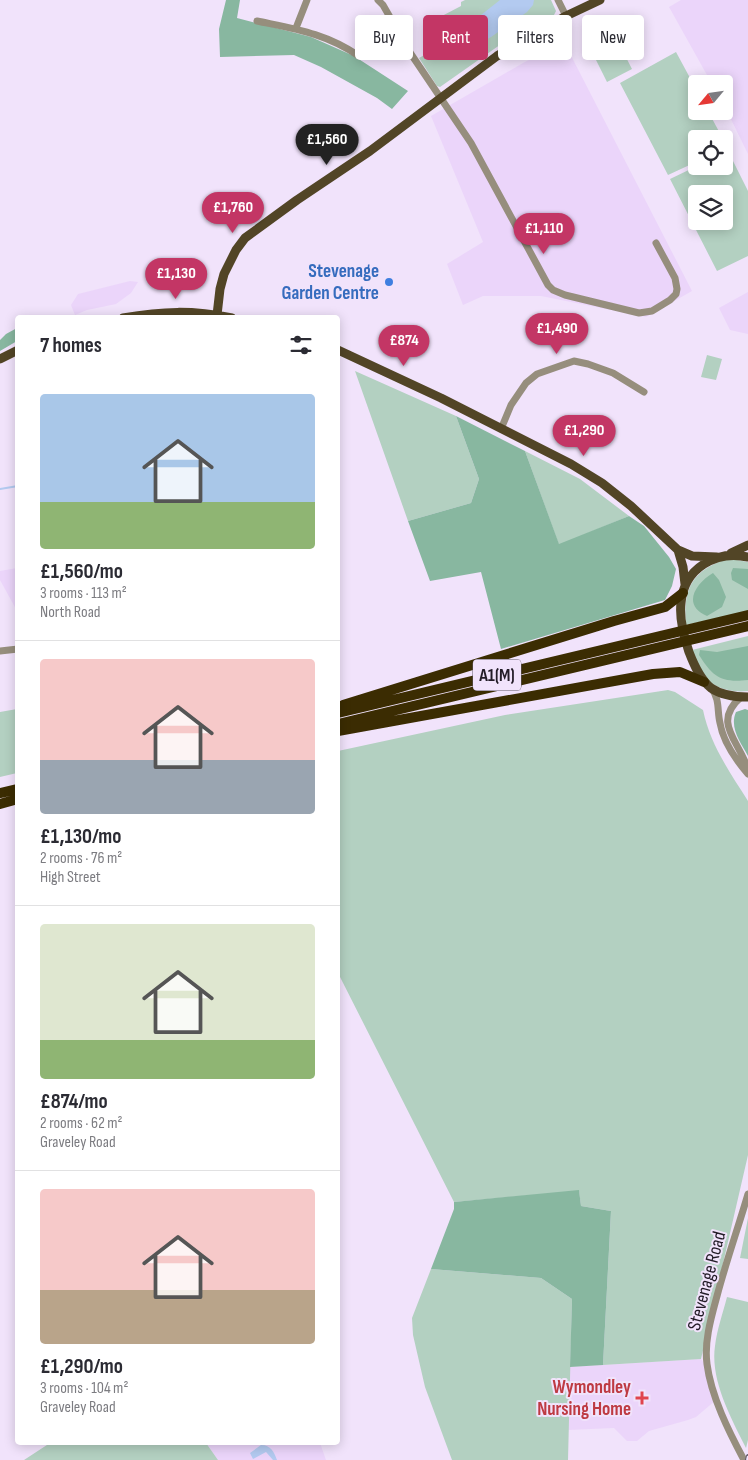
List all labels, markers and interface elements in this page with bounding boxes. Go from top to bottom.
chip: Buy [355,15,413,60]
chip: Rent [423,15,488,60]
chip: Filters [498,15,572,60]
chip: New [582,15,644,60]
north arrow [688,75,732,120]
map controls [688,75,733,230]
pin: £1,560 [286,124,368,166]
text: £1,560 [307,130,347,149]
button: locate [688,130,733,175]
button: layers [688,185,733,230]
pin: £1,760 [192,192,274,234]
text: £1,760 [213,198,253,217]
pin: £1,110 [503,212,585,255]
text: £1,110 [525,219,563,238]
pin: £1,130 [135,258,217,300]
place label: Stevenage Garden Centre [282,260,379,305]
text: £1,130 [156,264,196,283]
marker: Stevenage Garden Centre [383,276,395,288]
pin: £1,490 [516,312,598,355]
text: £1,490 [536,319,578,338]
pin: £874 [374,324,434,367]
icon: filters [287,331,315,359]
text: £874 [389,331,419,350]
text: 7 homes [40,333,102,358]
pin: £1,290 [543,414,625,457]
text: £1,290 [564,421,604,440]
icon: home [133,426,223,516]
text: £1,560/mo [40,559,123,584]
text: 3 rooms · 113 m² [40,584,127,603]
text: North Road [40,603,101,622]
road number: A1(M) [473,660,521,690]
icon: home [133,692,223,782]
text: £1,130/mo [40,824,121,849]
text: 2 rooms · 76 m² [40,849,122,868]
text: High Street [40,868,101,887]
icon: home [133,957,223,1047]
text: £874/mo [40,1089,108,1114]
text: 2 rooms · 62 m² [40,1114,123,1133]
text: Graveley Road [40,1133,116,1152]
icon: home [133,1222,223,1312]
street label: Stevenage Road [683,1229,731,1333]
text: £1,290/mo [40,1354,123,1379]
place label: Wymondley Nursing Home [537,1376,631,1421]
text: 3 rooms · 104 m² [40,1379,128,1398]
marker: Wymondley Nursing Home [635,1391,649,1405]
text: Graveley Road [40,1398,116,1417]

